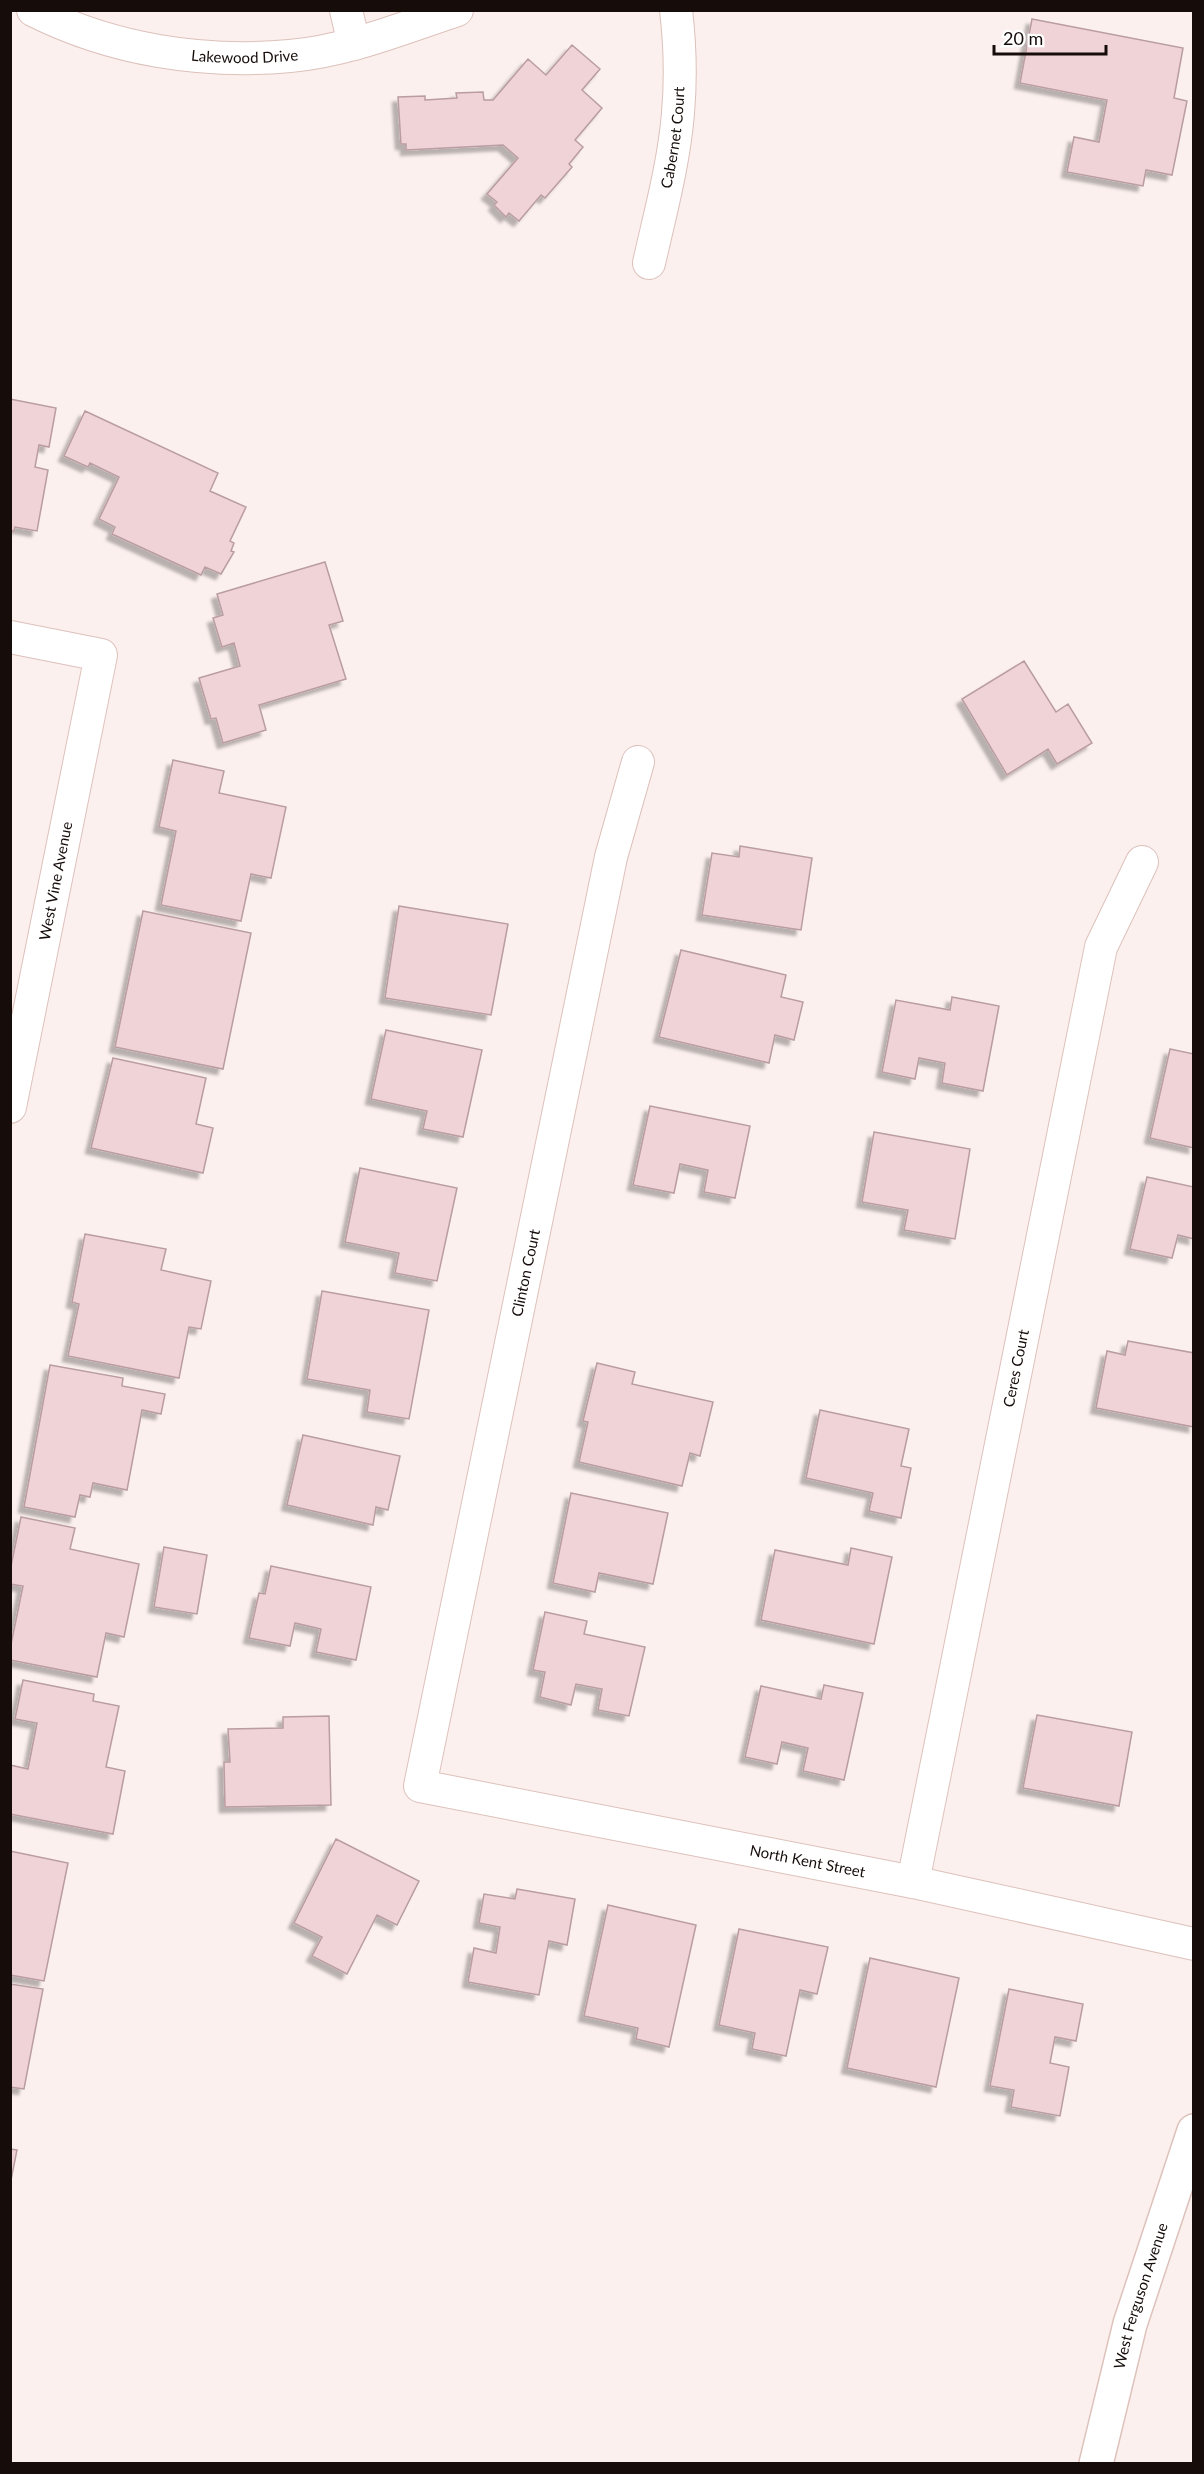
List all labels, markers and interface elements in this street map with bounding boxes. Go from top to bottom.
scale bar [994,18,1106,56]
text: 20 m [1003,27,1043,49]
street label: Lakewood Drive [190,45,299,66]
street label: Cabernet Court [656,86,688,190]
street label: West Vine Avenue [35,820,75,942]
street label: Clinton Court [507,1227,543,1318]
street label: Ceres Court [999,1327,1032,1409]
street label: North Kent Street [748,1840,868,1881]
street label: West Ferguson Avenue [1109,2220,1171,2371]

